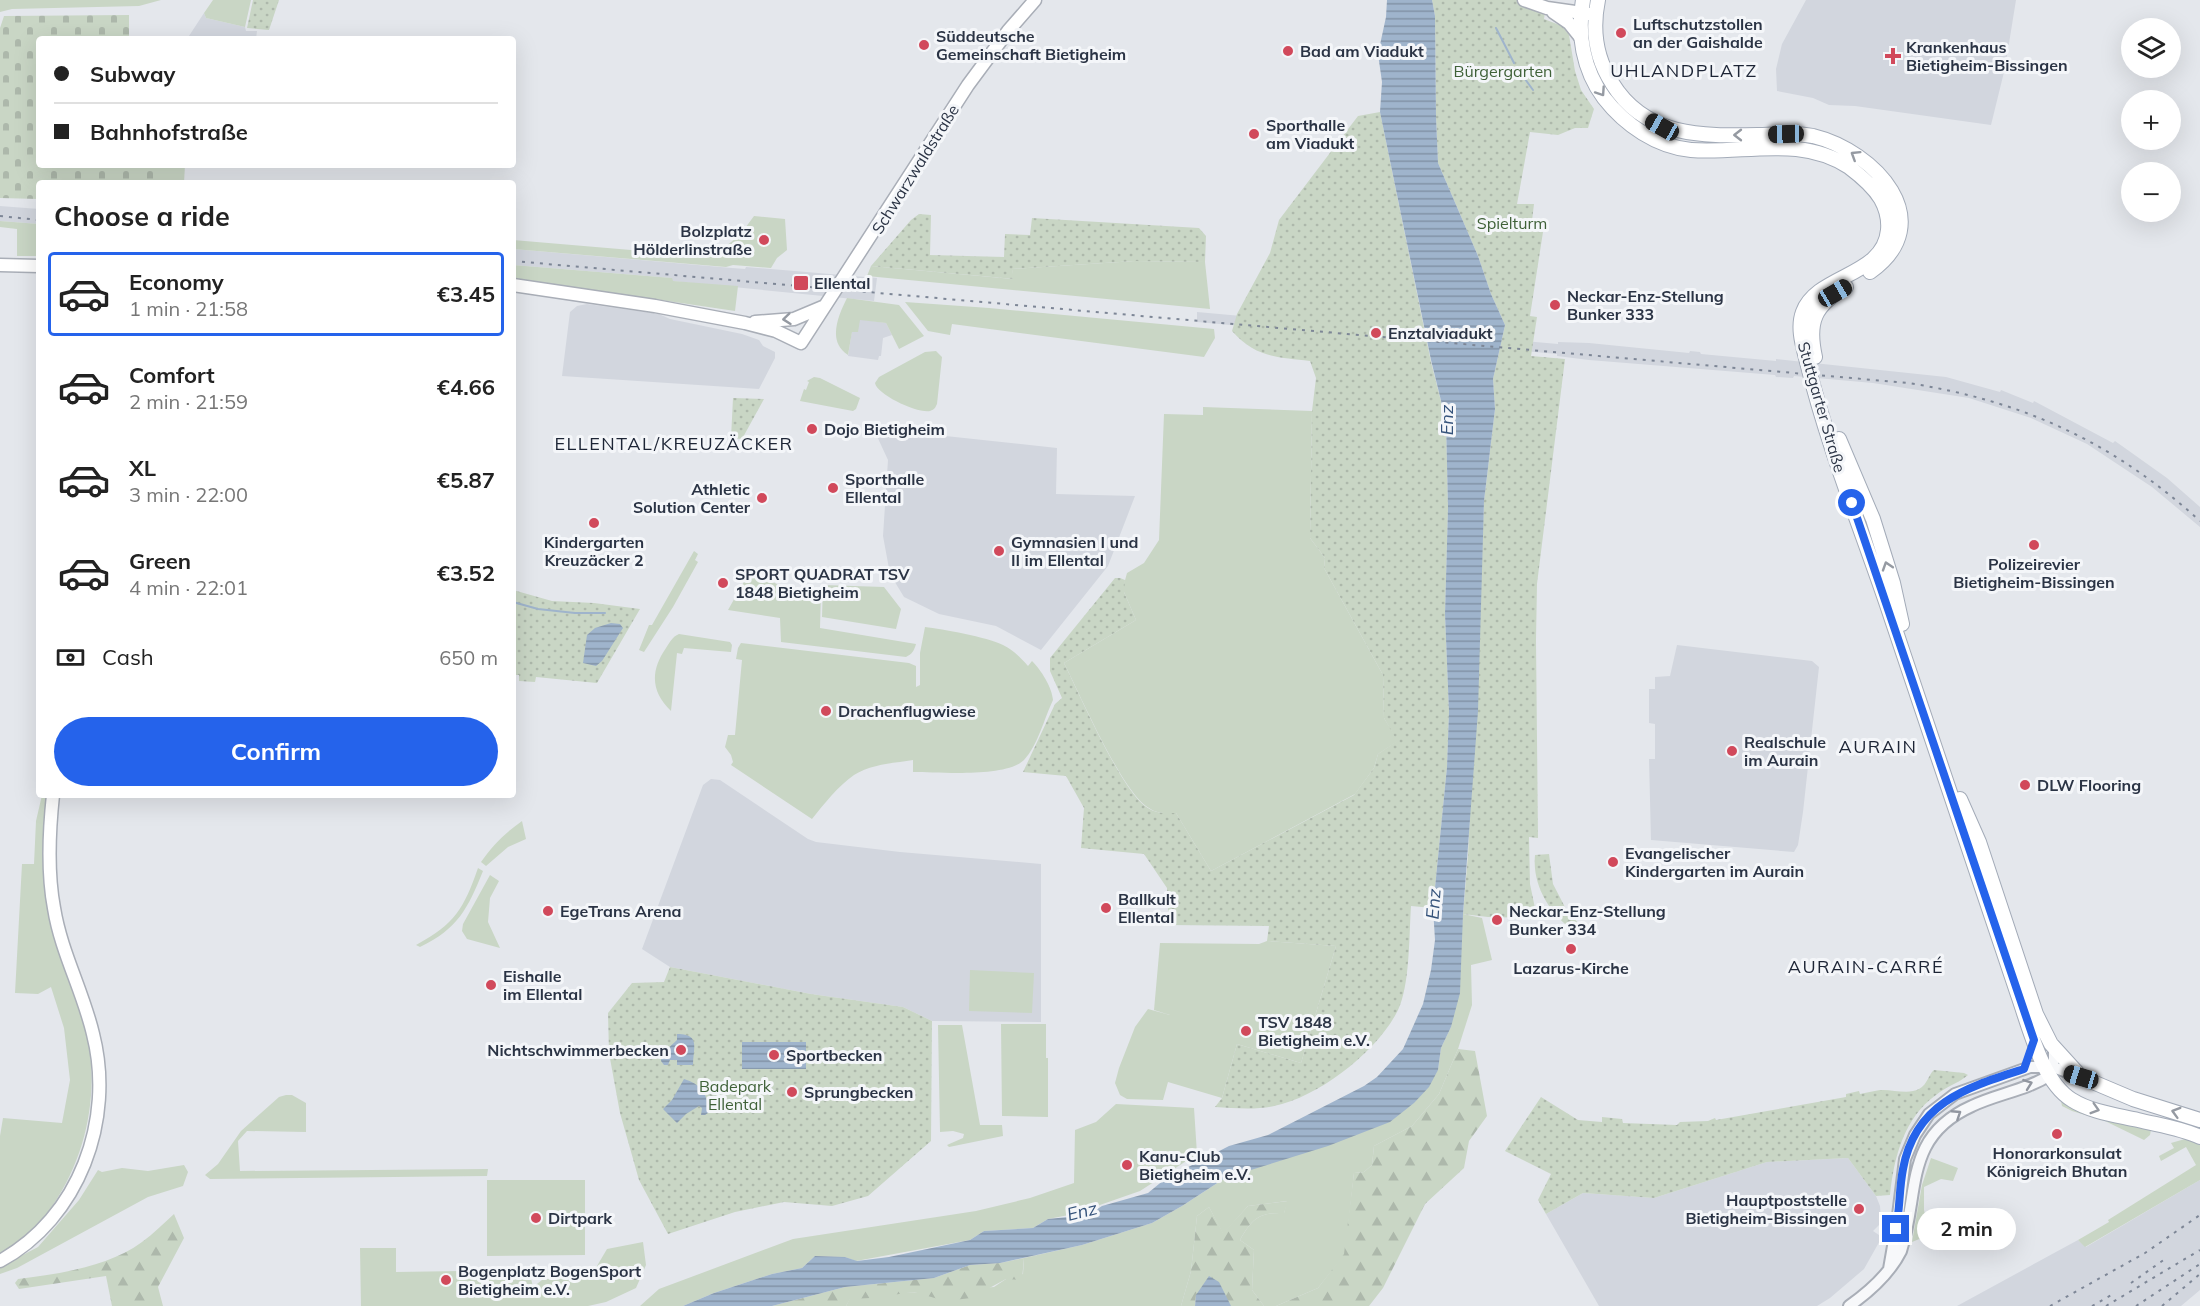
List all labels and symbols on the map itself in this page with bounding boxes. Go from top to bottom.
place label: Luftschutzstollen an der Gaishalde [1633,14,1763,52]
place label: Süddeutsche Gemeinschaft Bietigheim [936,26,1126,64]
marker: Luftschutzstollen an der Gaishalde [1614,26,1628,40]
place label: Krankenhaus Bietigheim-Bissingen [1906,37,2068,75]
marker: Süddeutsche Gemeinschaft Bietigheim [917,38,931,52]
place label: Bad am Viadukt [1300,41,1424,61]
marker: Bad am Viadukt [1281,44,1295,58]
marker: Krankenhaus Bietigheim-Bissingen [1884,47,1902,65]
district label: UHLANDPLATZ [1610,59,1758,82]
park label: Bürgergarten [1454,61,1552,81]
one-way arrow [1594,86,1605,97]
street label: Schwarzwaldstraße [867,101,963,237]
car [1642,110,1682,144]
place label: Sporthalle am Viadukt [1266,115,1354,153]
car [1768,125,1804,143]
marker: Sporthalle am Viadukt [1247,127,1261,141]
one-way arrow [1733,129,1742,141]
one-way arrow [1851,151,1861,163]
park label: Spielturm [1477,213,1547,233]
place label: Bolzplatz Hölderlinstraße [633,221,752,259]
marker: Bolzplatz Hölderlinstraße [757,233,771,247]
place label: Ellental [814,273,870,293]
marker: Ellental [792,274,810,292]
car [1815,276,1855,310]
place label: Neckar-Enz-Stellung Bunker 333 [1567,286,1724,324]
marker: Neckar-Enz-Stellung Bunker 333 [1548,298,1562,312]
one-way arrow [782,312,791,325]
place label: Enztalviadukt [1388,323,1493,343]
marker: Enztalviadukt [1369,326,1383,340]
street label: Stuttgarter Straße [1794,339,1850,475]
water label: Enz [1435,404,1458,435]
place label: Dojo Bietigheim [824,419,945,439]
marker: Dojo Bietigheim [805,422,819,436]
district label: ELLENTAL/KREUZÄCKER [554,432,794,455]
place label: Sporthalle Ellental [845,469,924,507]
place label: Athletic Solution Center [633,479,751,517]
marker: Sporthalle Ellental [826,481,840,495]
route start [1838,489,1865,516]
marker: Athletic Solution Center [755,491,769,505]
marker: Kindergarten Kreuzäcker 2 [587,516,601,530]
place label: Kindergarten Kreuzäcker 2 [544,532,644,570]
place label: Gymnasien I und II im Ellental [1011,532,1139,570]
marker: Polizeirevier Bietigheim-Bissingen [2027,538,2041,552]
marker: Gymnasien I und II im Ellental [992,544,1006,558]
place label: Polizeirevier Bietigheim-Bissingen [1953,554,2115,592]
one-way arrow [1882,561,1895,572]
place label: SPORT QUADRAT TSV 1848 Bietigheim [735,564,910,602]
marker: SPORT QUADRAT TSV 1848 Bietigheim [716,576,730,590]
place label: Drachenflugwiese [838,701,976,721]
marker: Drachenflugwiese [819,704,833,718]
place label: Realschule im Aurain [1744,732,1826,770]
district label: AURAIN [1839,735,1917,758]
marker: Realschule im Aurain [1725,744,1739,758]
place label: DLW Flooring [2037,775,2141,795]
marker: DLW Flooring [2018,778,2032,792]
place label: Evangelischer Kindergarten im Aurain [1625,843,1804,881]
marker: Evangelischer Kindergarten im Aurain [1606,855,1620,869]
water label: Enz [1420,887,1446,920]
place label: Ballkult Ellental [1118,889,1176,927]
place label: EgeTrans Arena [560,901,682,921]
marker: Ballkult Ellental [1099,901,1113,915]
place label: Neckar-Enz-Stellung Bunker 334 [1509,901,1666,939]
marker: EgeTrans Arena [541,904,555,918]
marker: Neckar-Enz-Stellung Bunker 334 [1490,913,1504,927]
marker: Lazarus-Kirche [1564,942,1578,956]
district label: AURAIN-CARRÉ [1788,955,1944,978]
place label: Lazarus-Kirche [1513,958,1629,978]
place label: Eishalle im Ellental [503,966,582,1004]
marker: Eishalle im Ellental [484,978,498,992]
place label: TSV 1848 Bietigheim e.V. [1258,1012,1370,1050]
marker: TSV 1848 Bietigheim e.V. [1239,1024,1253,1038]
place label: Nichtschwimmerbecken [487,1040,669,1060]
marker: Nichtschwimmerbecken [674,1043,688,1057]
place label: Sportbecken [786,1045,882,1065]
marker: Sportbecken [767,1048,781,1062]
car [2061,1063,2101,1091]
park label: Badepark Ellental [699,1076,772,1114]
one-way arrow [2022,1079,2033,1092]
place label: Sprungbecken [804,1082,914,1102]
marker: Sprungbecken [785,1085,799,1099]
one-way arrow [2089,1102,2100,1114]
one-way arrow [2171,1107,2181,1120]
one-way arrow [1951,1110,1962,1121]
marker: Honorarkonsulat Königreich Bhutan [2050,1127,2064,1141]
place label: Honorarkonsulat Königreich Bhutan [1987,1143,2127,1181]
place label: Kanu-Club Bietigheim e.V. [1139,1146,1251,1184]
marker: Kanu-Club Bietigheim e.V. [1120,1158,1134,1172]
place label: Hauptpoststelle Bietigheim-Bissingen [1685,1190,1847,1228]
water label: Enz [1064,1196,1100,1226]
marker: Hauptpoststelle Bietigheim-Bissingen [1852,1202,1866,1216]
place label: Dirtpark [548,1208,613,1228]
callout: 2 min [1917,1208,2016,1250]
marker: Dirtpark [529,1211,543,1225]
route end [1882,1215,1909,1242]
place label: Bogenplatz BogenSport Bietigheim e.V. [458,1261,641,1299]
marker: Bogenplatz BogenSport Bietigheim e.V. [439,1273,453,1287]

